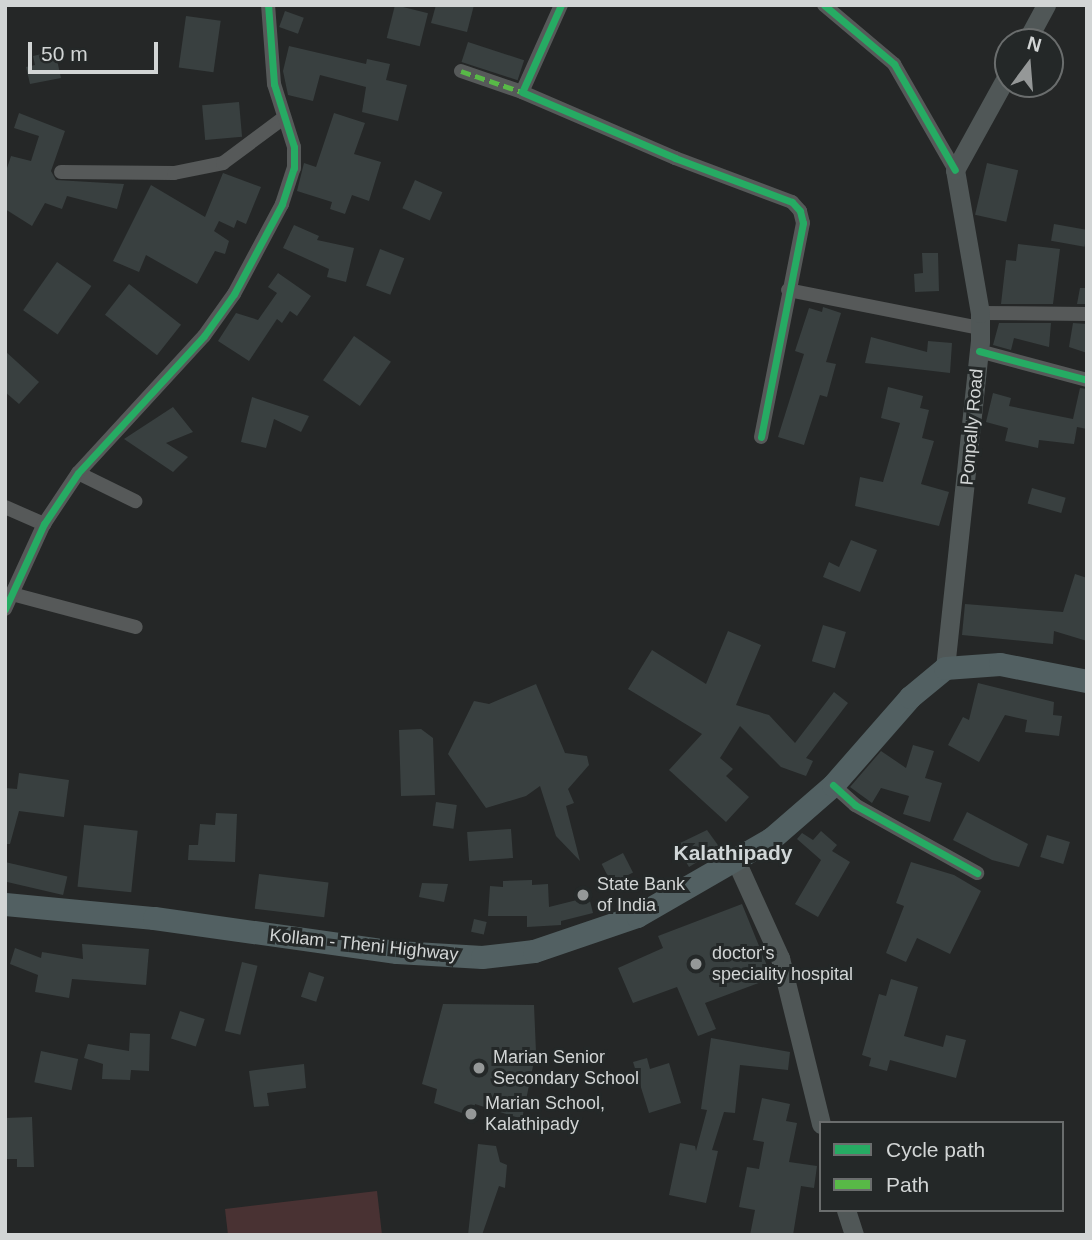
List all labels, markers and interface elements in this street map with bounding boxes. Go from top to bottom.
scale bar [32,28,161,72]
north arrow [994,28,1064,98]
text: N [1025,32,1044,56]
text: 50 m [41,42,88,65]
street label: Ponpally Road [956,368,988,486]
district label: Kalathipady [673,840,793,866]
place label: State Bank of India [597,874,685,917]
marker: State Bank of India [575,887,591,903]
street label: Kollam - Theni Highway [268,924,460,966]
place label: doctor's speciality hospital [712,943,853,986]
marker: doctor's speciality hospital [686,954,706,974]
place label: Marian Senior Secondary School [493,1047,639,1090]
marker: Marian Senior Secondary School [471,1060,487,1076]
place label: Marian School, Kalathipady [485,1093,605,1136]
marker: Marian School, Kalathipady [463,1106,479,1122]
legend [819,1121,1064,1212]
text: Cycle path [886,1138,985,1161]
text: Path [886,1173,929,1196]

